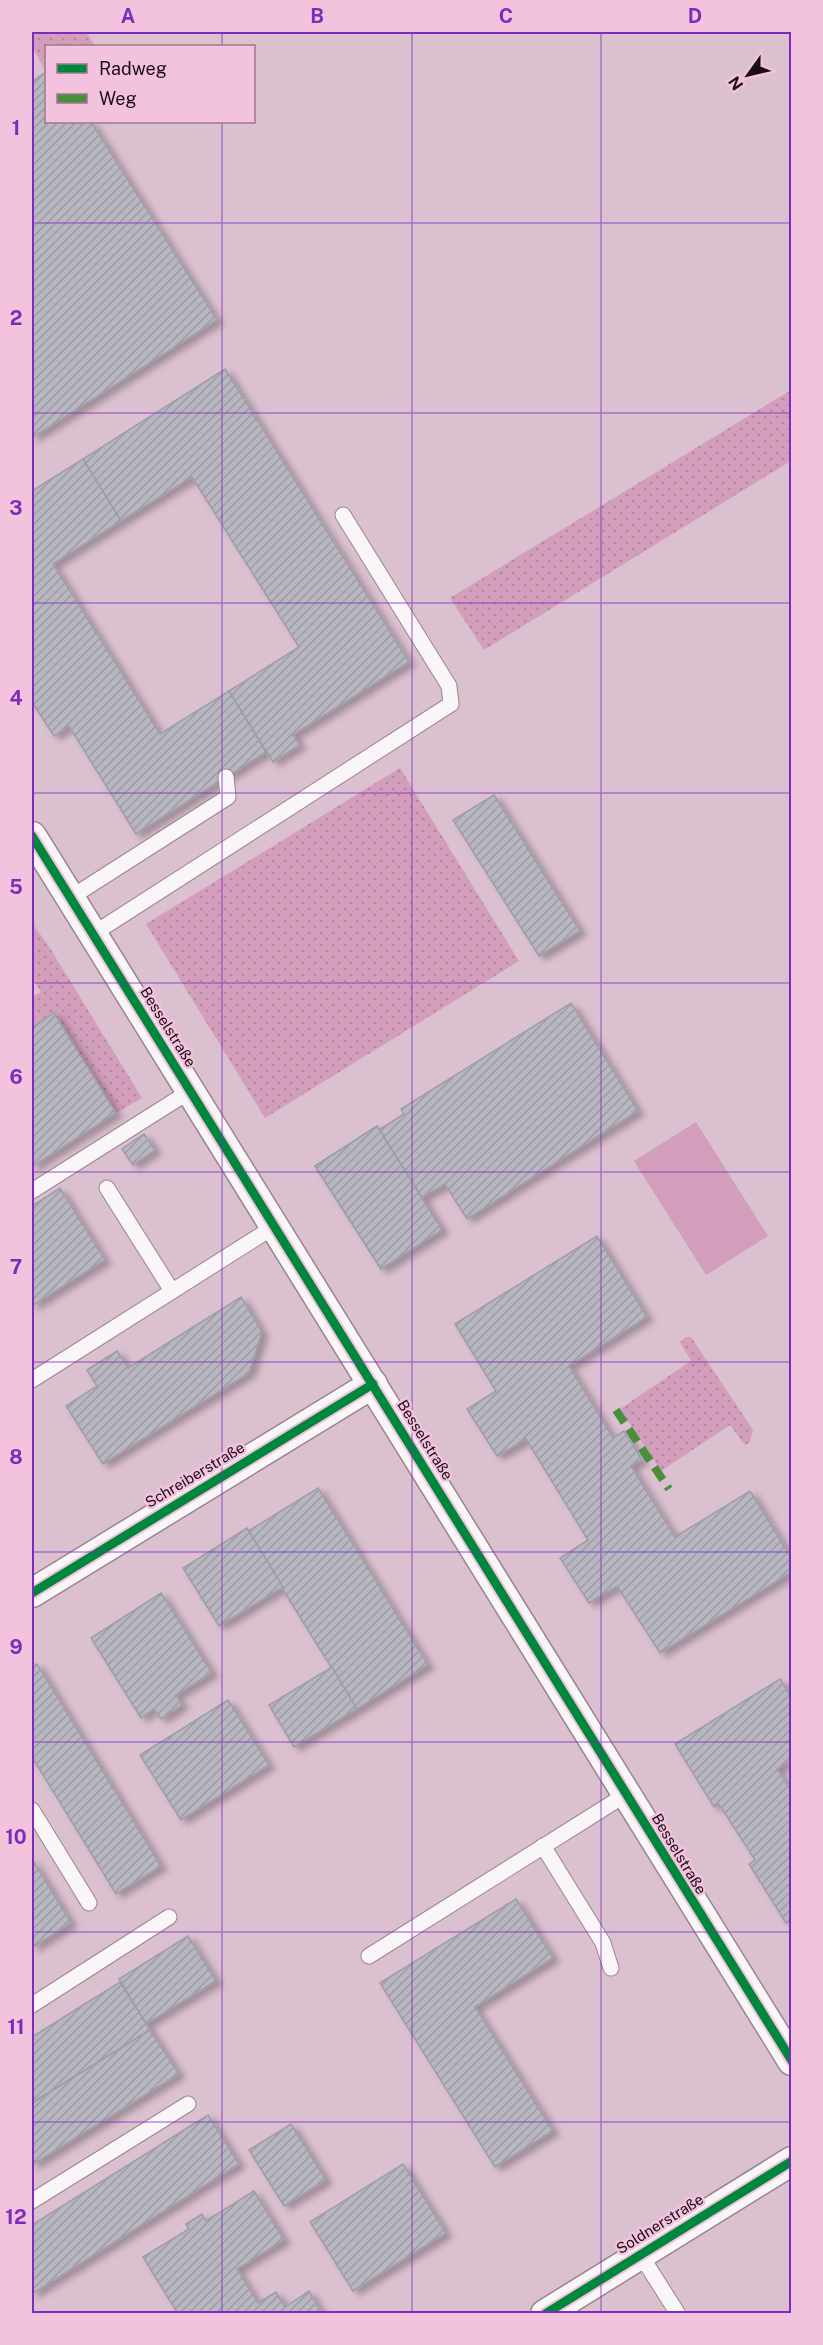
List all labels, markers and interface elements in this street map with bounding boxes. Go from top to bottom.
text: A [121,4,135,28]
text: B [310,4,324,28]
text: C [499,4,513,28]
text: D [688,4,702,28]
legend [45,45,255,123]
north arrow [718,45,778,105]
text: Radweg [99,58,167,79]
text: N [725,73,747,94]
text: Weg [99,88,137,109]
text: 1 [12,116,20,140]
text: 2 [10,306,22,330]
text: 3 [9,496,23,520]
text: 4 [9,686,23,710]
text: 5 [9,875,23,899]
street label: Besselstraße [137,984,200,1070]
text: 6 [9,1065,23,1089]
text: 7 [10,1255,22,1279]
street label: Besselstraße [394,1397,457,1483]
street label: Schreiberstraße [142,1438,247,1511]
text: 8 [9,1445,23,1469]
text: 9 [9,1635,23,1659]
street label: Besselstraße [649,1810,710,1897]
text: 10 [5,1825,27,1849]
text: 11 [7,2015,25,2039]
street label: Soldnerstraße [613,2190,706,2257]
text: 12 [5,2205,27,2229]

